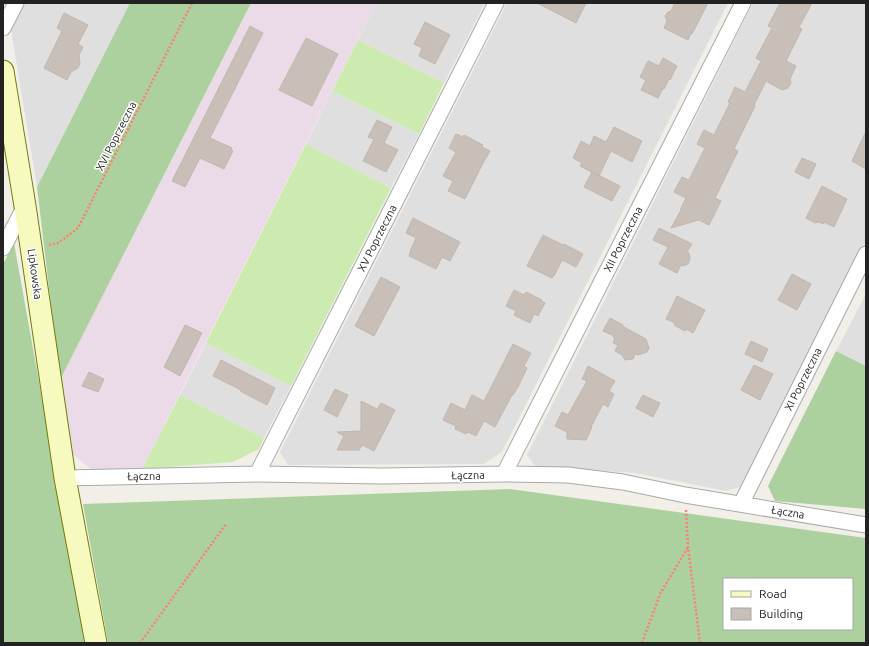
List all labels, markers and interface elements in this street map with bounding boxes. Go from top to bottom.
street label: XVI Poprzeczna [93,99,139,173]
street label: XV Poprzeczna [355,203,399,273]
street label: XII Poprzeczna [601,204,645,274]
street label: Lipkowska [26,248,44,300]
street label: XI Poprzeczna [782,346,824,412]
street label: Łączna [451,469,485,481]
street label: Łączna [127,470,161,482]
street label: Łączna [770,503,806,521]
legend [723,578,853,630]
text: Road [759,587,787,600]
text: Building [759,607,803,620]

